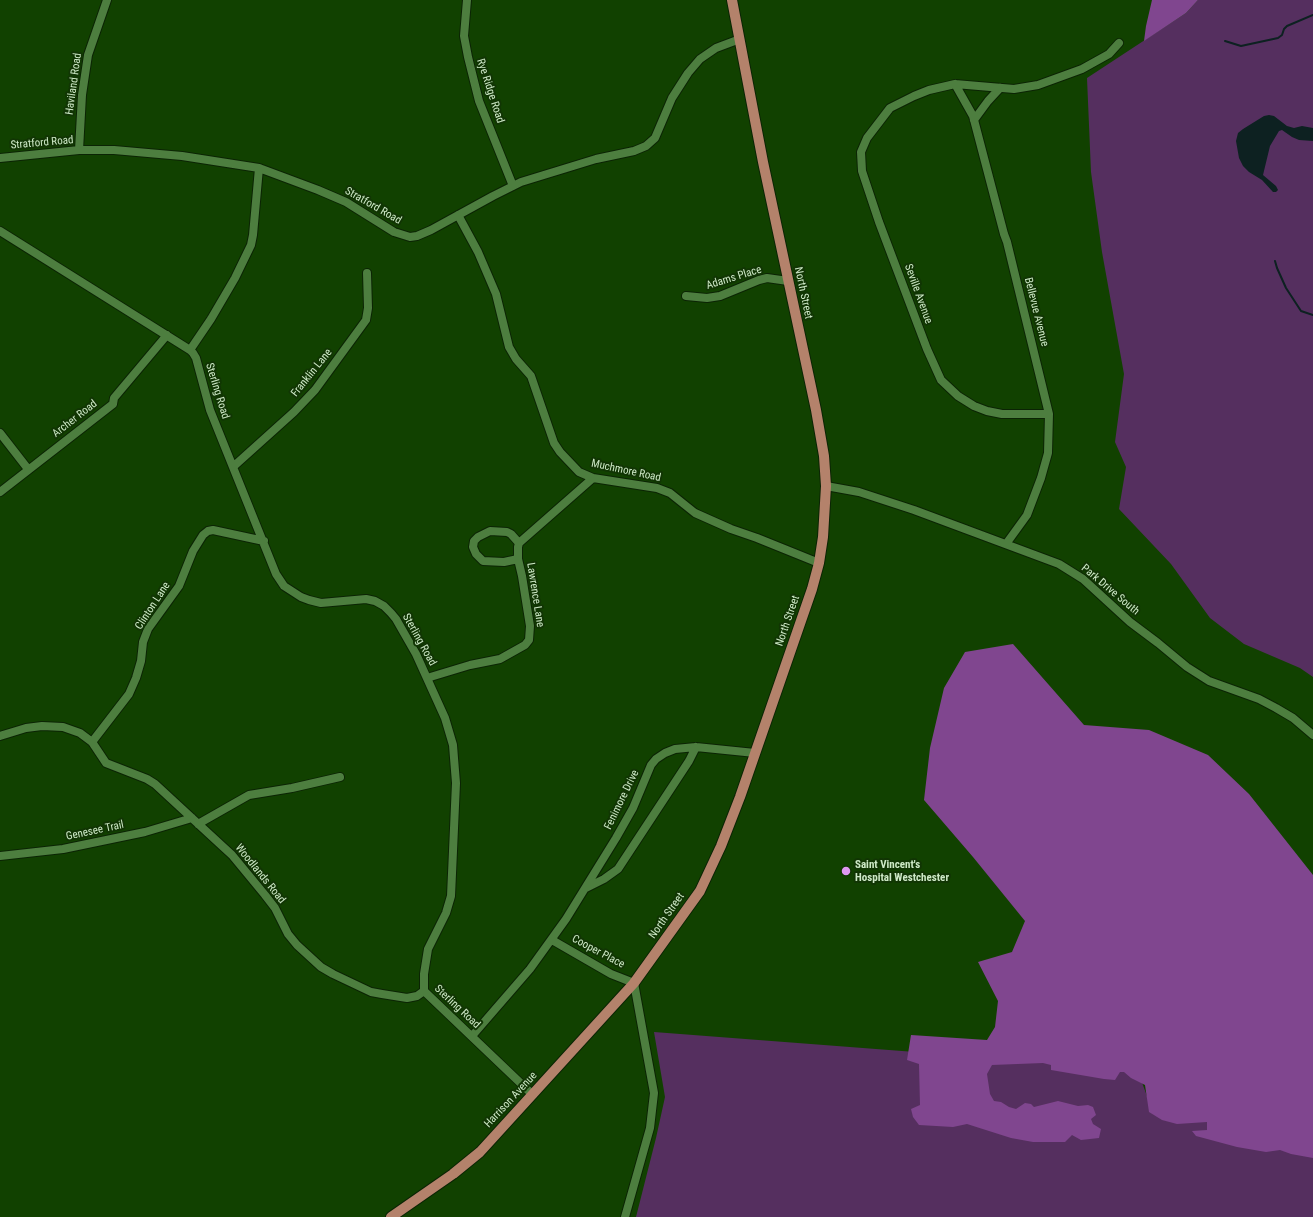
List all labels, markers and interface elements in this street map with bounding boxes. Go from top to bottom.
street label: Haviland Road [63,52,85,116]
street label: Rye Ridge Road [473,57,507,125]
street label: Stratford Road [10,134,74,152]
street label: Stratford Road [342,185,404,227]
street label: Seville Avenue [901,262,935,326]
street label: Adams Place [705,263,763,293]
street label: North Street [791,266,815,320]
street label: Bellevue Avenue [1021,276,1051,348]
street label: Franklin Lane [289,346,335,400]
street label: Sterling Road [202,361,232,421]
street label: Archer Road [50,397,100,441]
street label: Muchmore Road [590,457,662,485]
street label: Lawrence Lane [523,562,547,628]
street label: Park Drive South [1078,562,1142,618]
street label: Clinton Lane [133,580,173,632]
street label: North Street [773,594,803,648]
street label: Sterling Road [399,611,439,669]
street label: Fenimore Drive [602,768,642,832]
street label: Genesee Trail [65,818,125,844]
street label: Woodlands Road [232,842,288,906]
place label: Saint Vincent's Hospital Westchester [855,858,949,884]
marker: Saint Vincent's Hospital Westchester [840,865,852,877]
street label: North Street [646,891,688,941]
street label: Cooper Place [569,933,627,971]
street label: Sterling Road [431,982,483,1032]
street label: Harrison Avenue [482,1069,540,1131]

